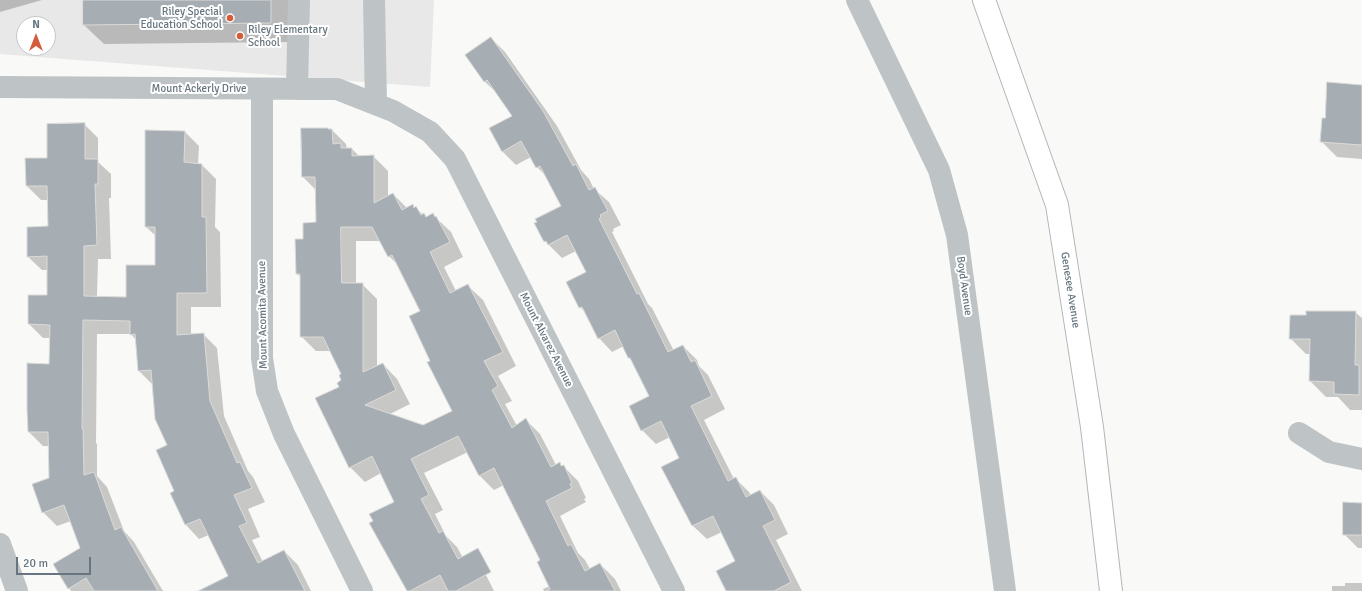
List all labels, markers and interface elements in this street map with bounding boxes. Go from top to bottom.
place label: Riley Special Education School [140,5,222,31]
marker: Riley Special Education School [225,13,235,23]
north arrow [16,16,56,56]
text: N [32,18,40,31]
place label: Riley Elementary School [248,23,328,49]
marker: Riley Elementary School [235,31,245,41]
street label: Mount Ackerly Drive [152,82,246,96]
street label: Genesee Avenue [1057,251,1083,329]
street label: Boyd Avenue [953,255,975,317]
street label: Mount Acomita Avenue [255,261,271,369]
street label: Mount Alvarez Avenue [516,291,576,389]
scale bar [18,549,93,575]
text: 20 m [23,556,48,571]

